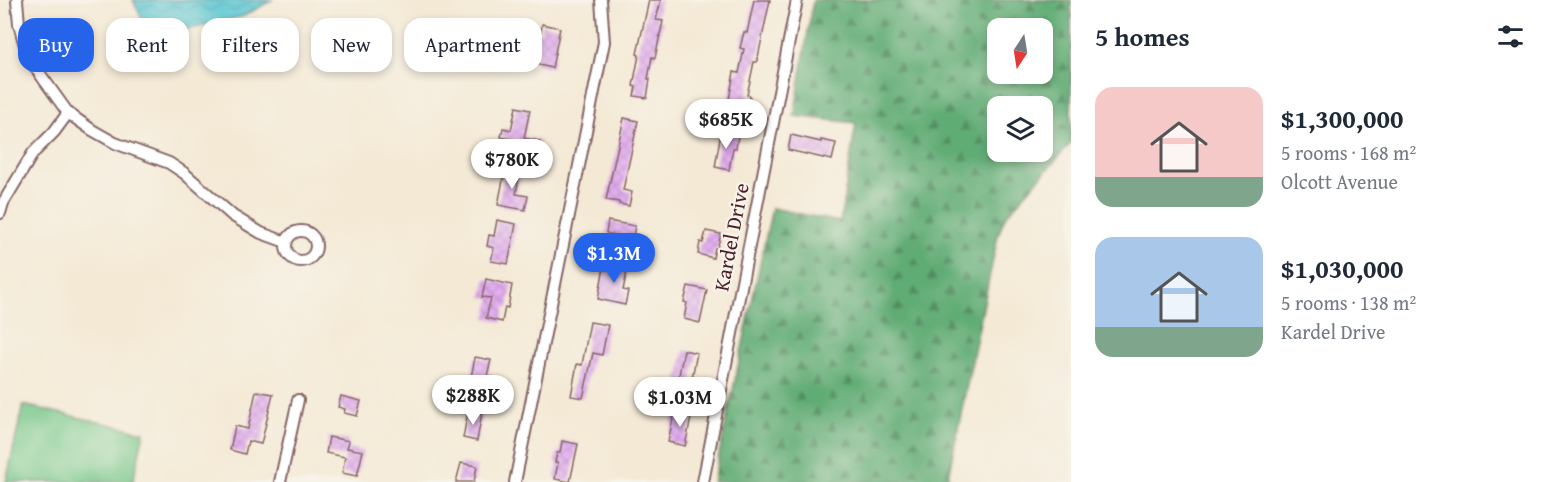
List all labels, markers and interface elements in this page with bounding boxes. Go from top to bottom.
text: 5 homes [1095,17,1190,56]
chip: Buy [18,18,94,72]
chip: Rent [106,18,189,72]
chip: Filters [201,18,299,72]
chip: New [311,18,392,72]
chip: Apartment [404,18,542,72]
north arrow [987,18,1053,84]
map controls [987,18,1053,162]
icon: filters [1494,20,1527,53]
button: layers [987,96,1053,162]
pin: $685K [684,99,768,150]
text: $1,300,000 [1281,99,1403,138]
text: $685K [699,104,753,133]
icon: home [1143,111,1215,183]
text: 5 rooms · 168 m² [1281,138,1416,167]
pin: $780K [470,139,554,190]
text: $780K [485,144,539,173]
text: Olcott Avenue [1281,167,1398,196]
street label: Kardel Drive [705,180,757,294]
pin: $1.3M [572,233,656,284]
text: $1.3M [587,238,641,267]
text: $1,030,000 [1281,249,1403,288]
icon: home [1143,261,1215,333]
text: 5 rooms · 138 m² [1281,288,1416,317]
text: Kardel Drive [1281,317,1385,346]
pin: $288K [431,375,515,426]
pin: $1.03M [631,377,729,428]
text: $288K [446,380,500,409]
text: $1.03M [648,382,712,411]

